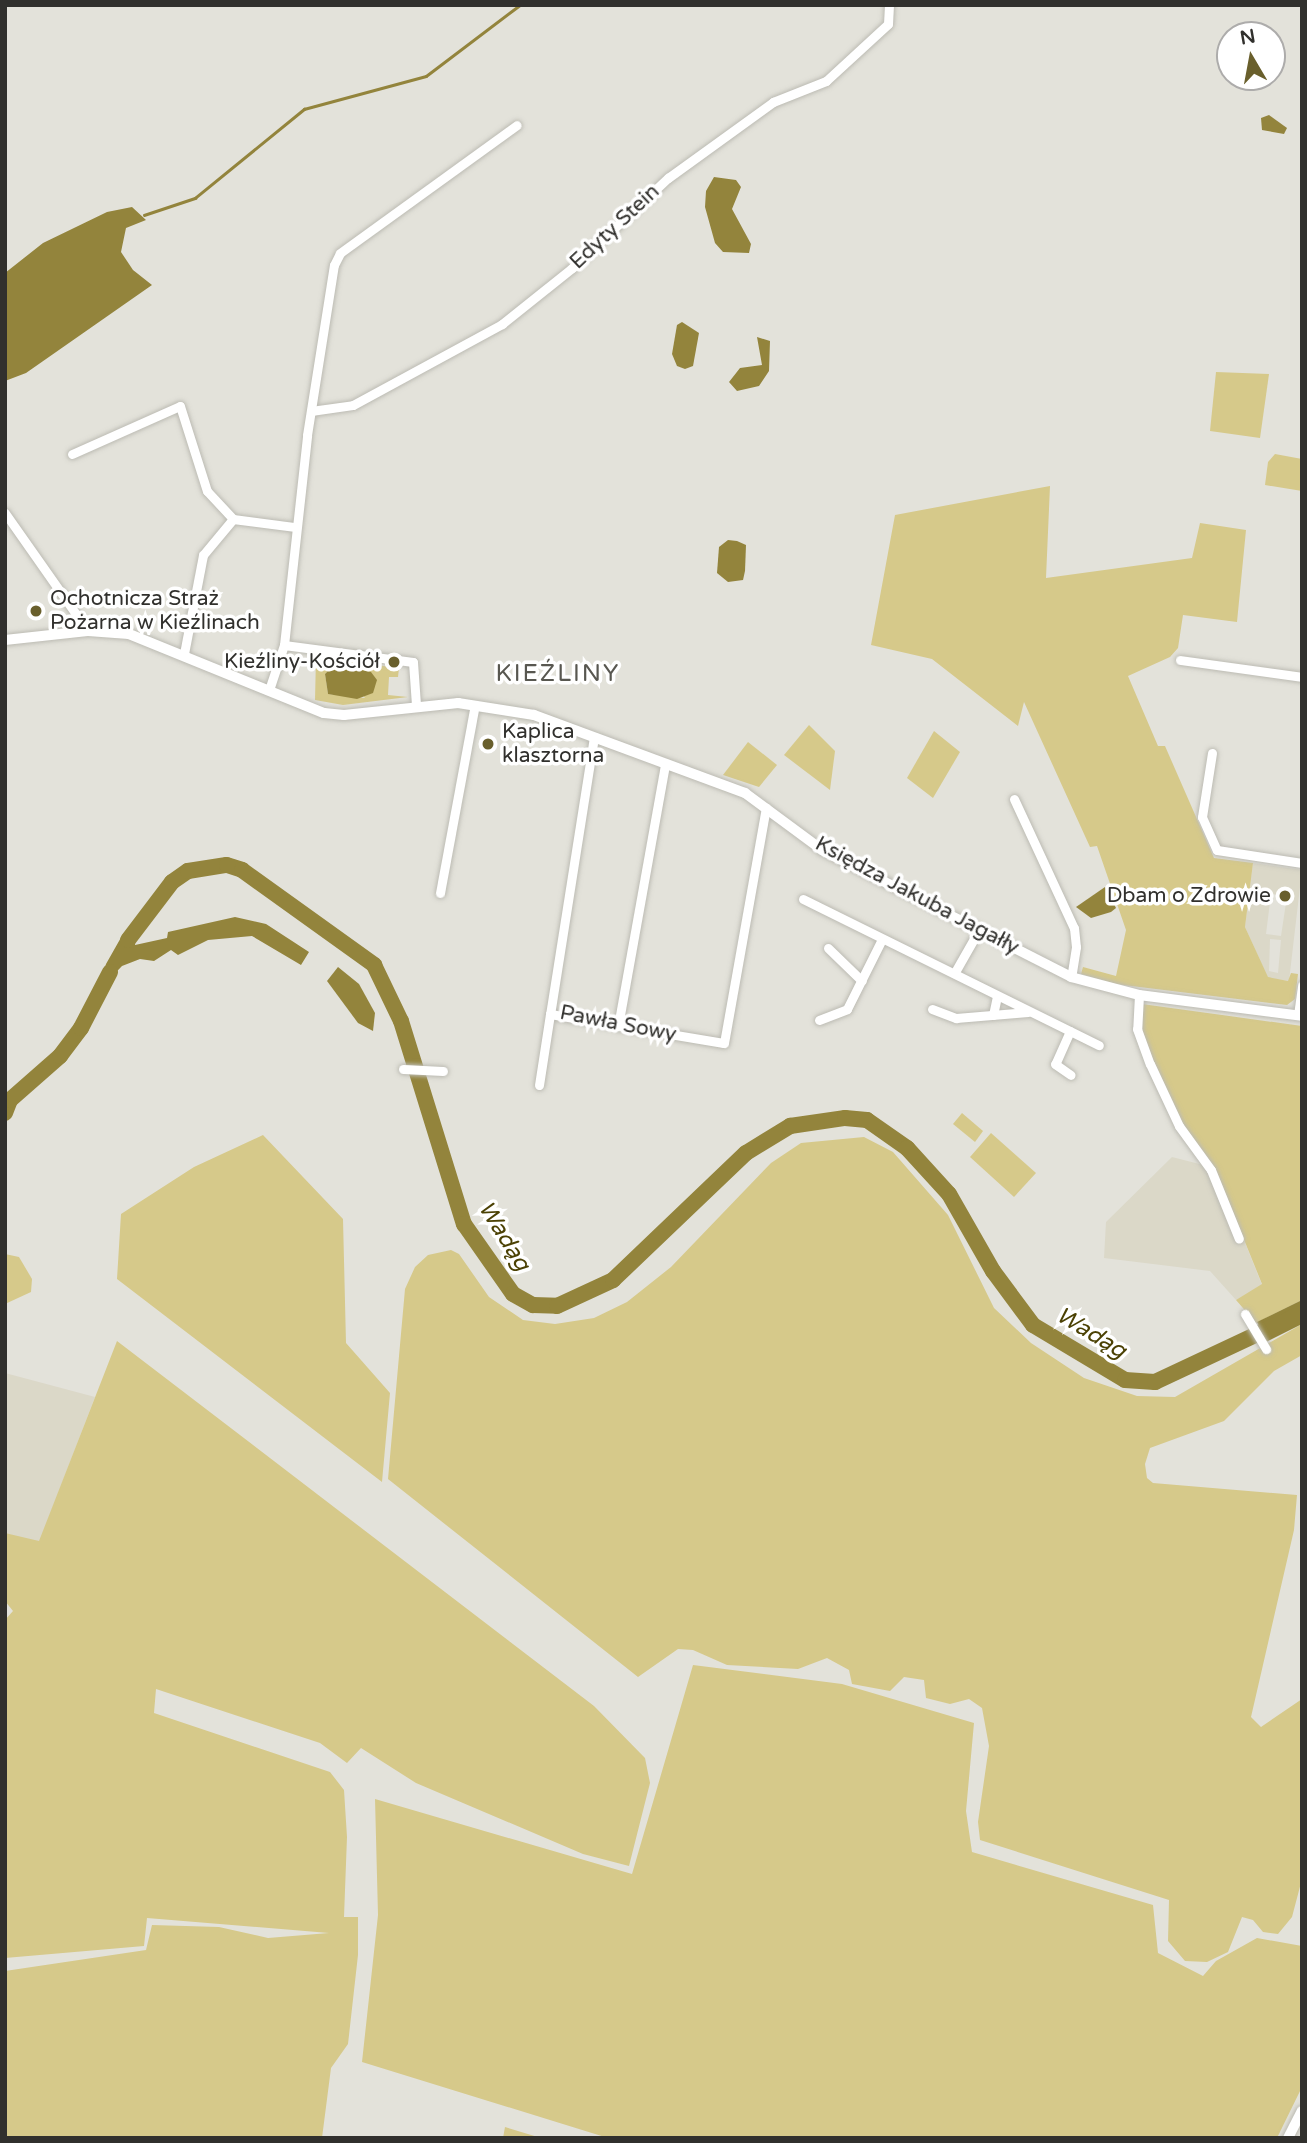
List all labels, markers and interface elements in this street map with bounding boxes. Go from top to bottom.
north arrow [1216,21,1286,91]
text: N [1238,25,1257,49]
street label: Edyty Stein [565,179,665,275]
place label: Ochotnicza Straż Pożarna w Kieźlinach [50,586,260,636]
marker: Ochotnicza Straż Pożarna w Kieźlinach [28,603,44,619]
place label: Kieźliny-Kościół [224,649,380,675]
marker: Kieźliny-Kościół [386,654,402,670]
district label: KIEŹLINY [497,660,619,688]
place label: Kaplica klasztorna [502,719,604,769]
marker: Kaplica klasztorna [480,736,496,752]
street label: Księdza Jakuba Jagałły [811,832,1023,960]
place label: Dbam o Zdrowie [1107,883,1271,909]
marker: Dbam o Zdrowie [1277,888,1293,904]
street label: Pawła Sowy [558,1000,678,1048]
water label: Wadąg [472,1196,536,1276]
water label: Wadąg [1051,1301,1131,1365]

